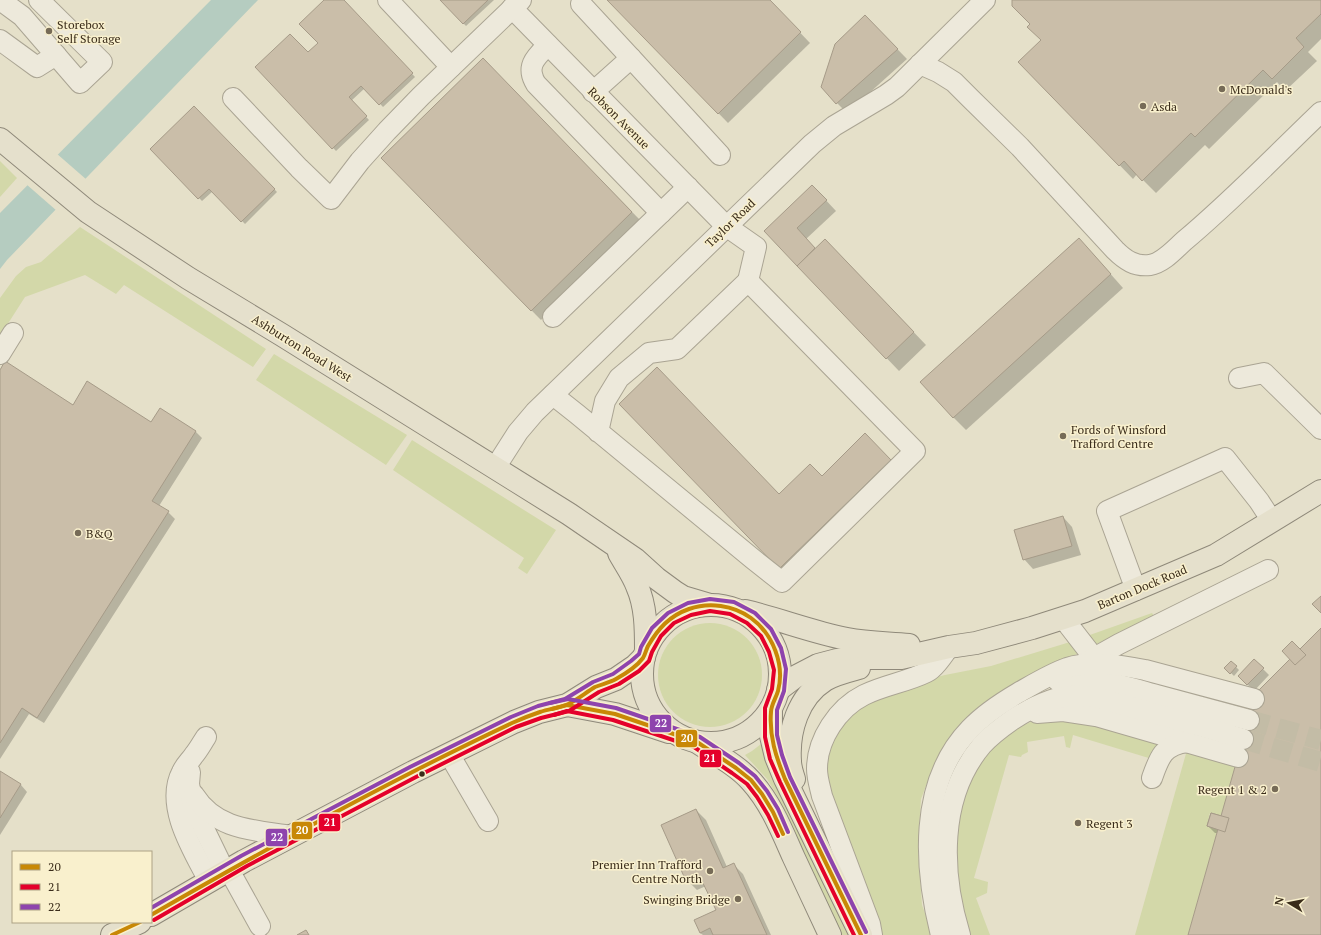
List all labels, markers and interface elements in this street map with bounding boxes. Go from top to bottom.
place label: Storebox Self Storage [57,17,121,46]
marker: Storebox Self Storage [44,26,54,36]
place label: McDonald's [1230,82,1292,97]
street label: Robson Avenue [585,84,653,152]
marker: McDonald's [1217,84,1227,94]
place label: Asda [1151,99,1177,114]
marker: Asda [1138,101,1148,111]
street label: Taylor Road [702,195,758,251]
street label: Ashburton Road West [249,311,355,385]
place label: Fords of Winsford Trafford Centre [1071,422,1166,451]
marker: Fords of Winsford Trafford Centre [1058,431,1068,441]
place label: B&Q [86,526,114,541]
marker: B&Q [73,528,83,538]
street label: Barton Dock Road [1095,561,1189,613]
line badge: 22 [649,714,672,733]
text: 22 [655,716,667,730]
line badge: 20 [675,729,698,748]
text: 20 [681,731,693,745]
line badge: 21 [699,749,722,768]
text: 21 [704,751,716,765]
unlabelled marker [417,769,427,779]
place label: Regent 1 & 2 [1198,782,1267,797]
marker: Regent 1 & 2 [1270,784,1280,794]
line badge: 21 [318,813,341,832]
text: 21 [324,815,336,829]
place label: Regent 3 [1086,816,1133,831]
marker: Regent 3 [1073,818,1083,828]
line badge: 20 [291,821,313,840]
text: 20 [296,823,308,837]
line badge: 22 [265,828,288,847]
text: 22 [271,830,283,844]
legend [12,851,152,923]
place label: Premier Inn Trafford Centre North [592,857,702,886]
text: 20 [48,859,61,874]
marker: Premier Inn Trafford Centre North [705,866,715,876]
text: 21 [48,879,61,894]
north arrow [1269,883,1309,923]
place label: Swinging Bridge [643,892,730,907]
marker: Swinging Bridge [733,894,743,904]
text: N [1272,895,1287,907]
text: 22 [48,899,61,914]

